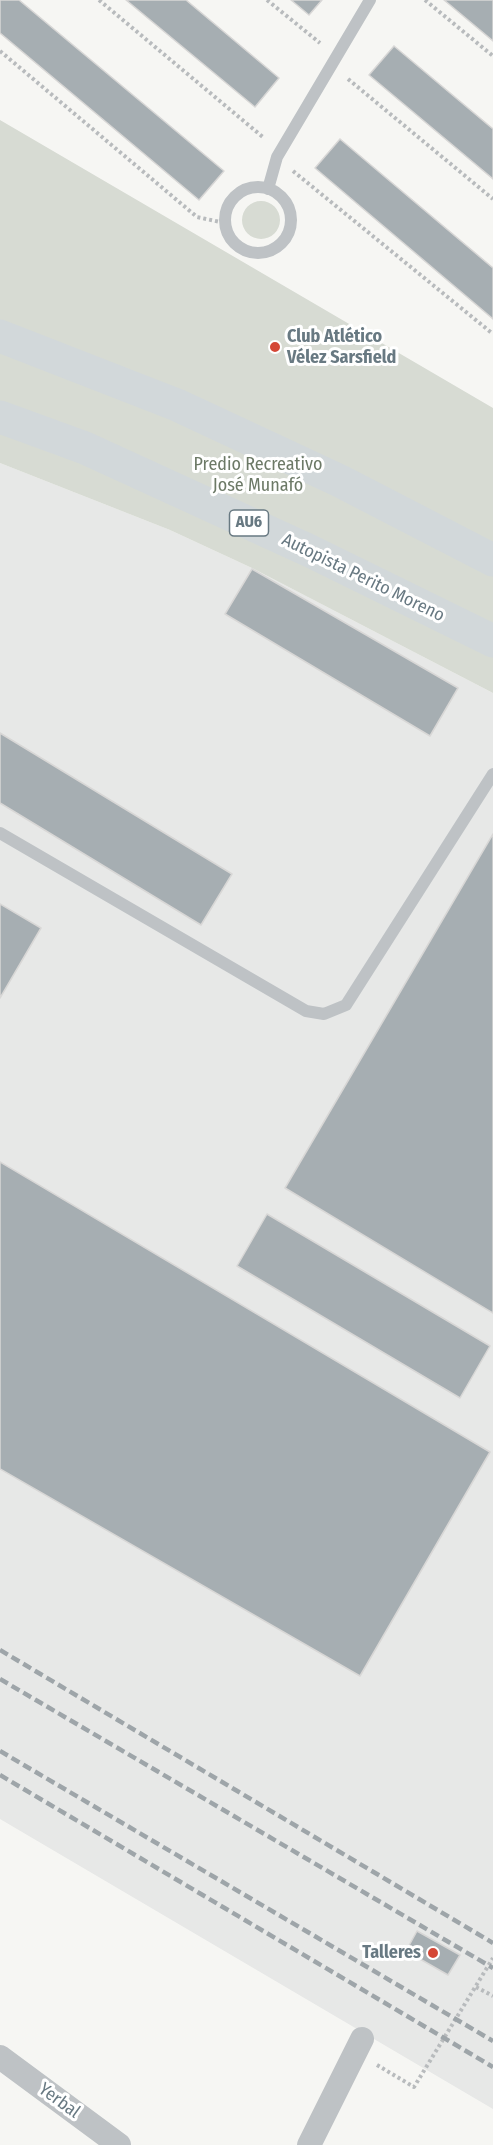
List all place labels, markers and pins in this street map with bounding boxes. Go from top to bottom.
place label: Club Atlético Vélez Sarsfield [287,326,396,368]
marker: Club Atlético Vélez Sarsfield [268,340,282,354]
place label: Talleres [362,1942,421,1964]
marker: Talleres [426,1946,440,1960]

